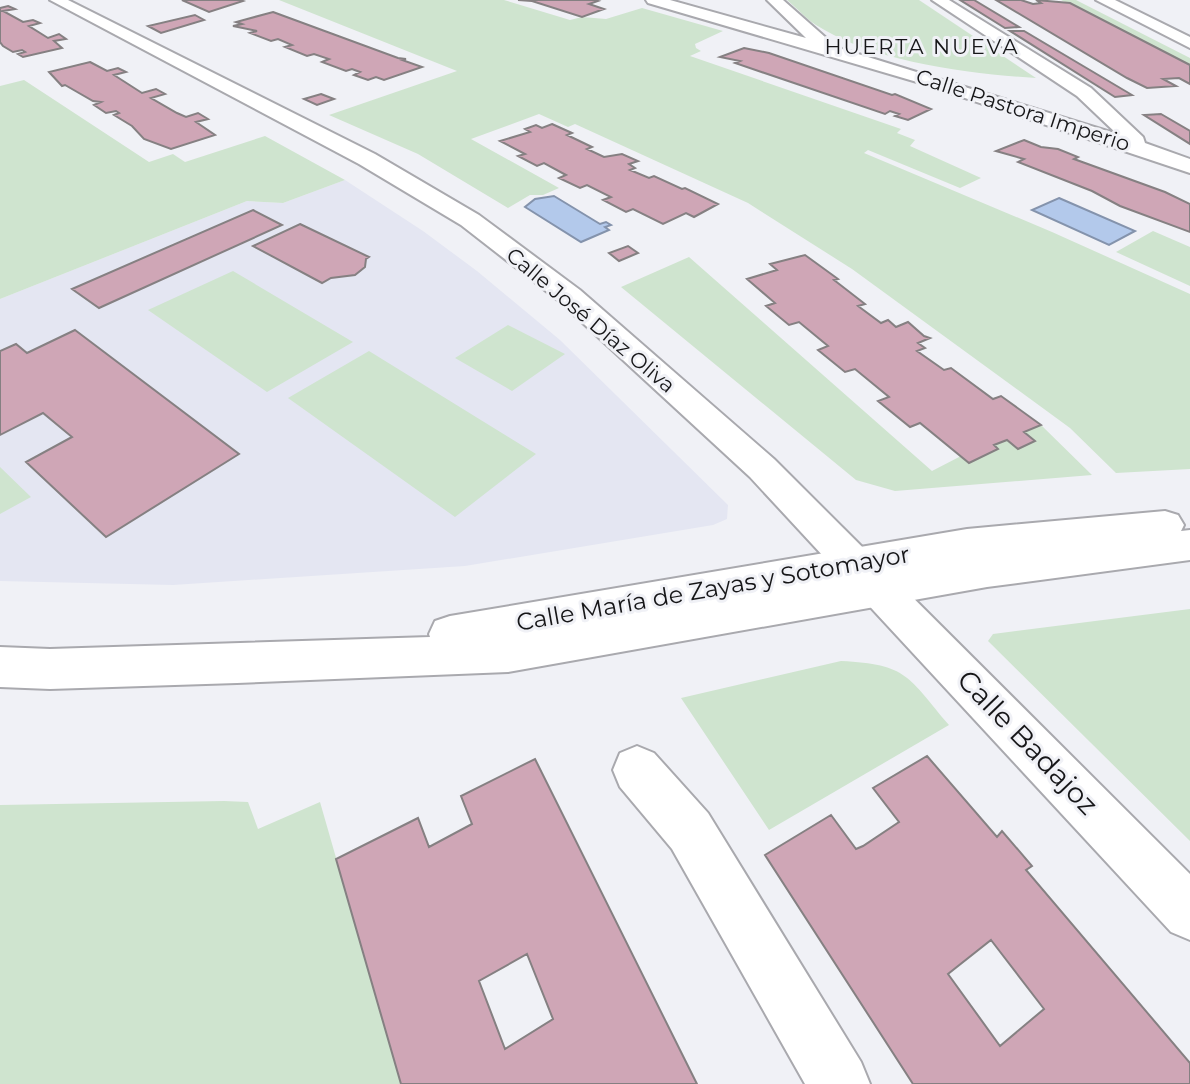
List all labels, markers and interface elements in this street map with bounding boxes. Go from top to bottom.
district label: HUERTA NUEVA [824,34,1020,59]
street label: Calle Pastora Imperio [913,64,1133,156]
street label: Calle José Díaz Oliva [502,242,680,398]
street label: Calle María de Zayas y Sotomayor [514,539,912,637]
street label: Calle Badajoz [951,663,1105,821]

